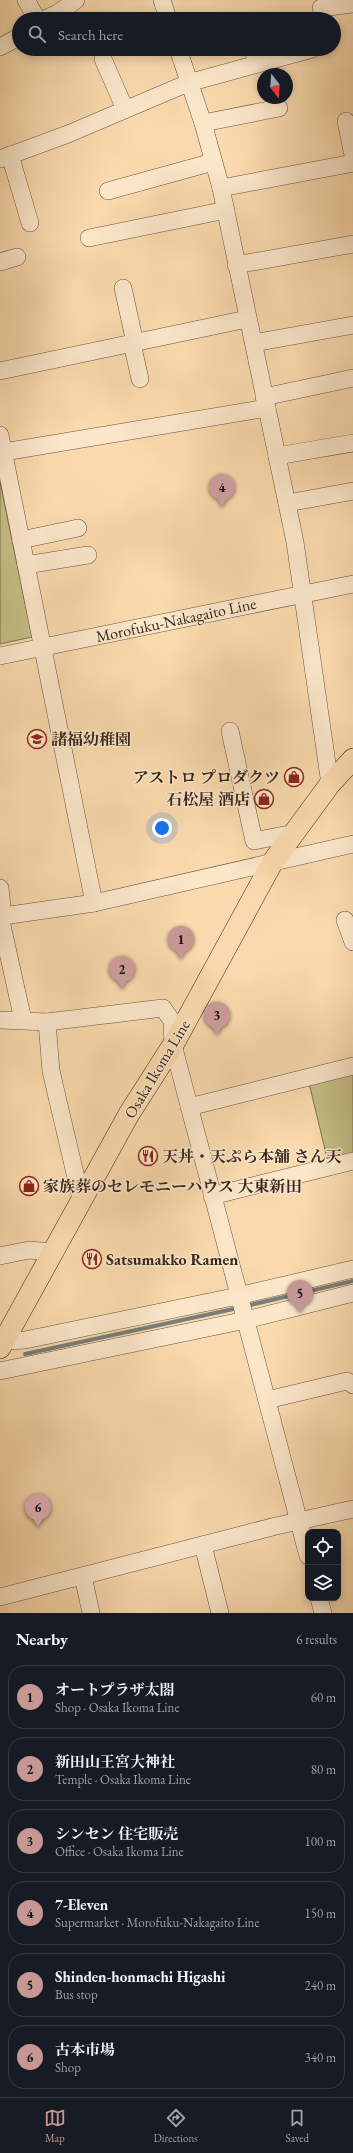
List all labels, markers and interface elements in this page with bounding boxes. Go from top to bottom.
search box [12,12,341,56]
icon: search [26,23,48,45]
text: Search here [58,25,123,44]
north arrow [257,68,293,104]
pin: 4 [209,474,235,507]
street label: Morofuku-Nakagaito Line [94,593,258,647]
school or university icon: 諸福幼稚園 [26,728,48,750]
place label: 諸福幼稚園 [51,729,131,750]
shop icon: アストロ プロダクツ [283,766,305,788]
place label: アストロ プロダクツ [133,767,280,788]
shop icon: 石松屋 酒店 [253,788,275,810]
place label: 石松屋 酒店 [166,789,250,810]
your location [152,818,172,838]
pin: 1 [168,926,194,959]
pin: 2 [109,956,135,989]
pin: 3 [204,1002,230,1035]
street label: Osaka Ikoma Line [119,1016,195,1122]
restaurant icon: 天丼・天ぷら本舗 さん天 [137,1145,159,1167]
place label: 天丼・天ぷら本舗 さん天 [162,1146,342,1167]
shop icon: 家族葬のセレモニーハウス 大東新田 [18,1175,40,1197]
place label: 家族葬のセレモニーハウス 大東新田 [43,1176,302,1197]
restaurant icon: Satsumakko Ramen [81,1248,103,1270]
place label: Satsumakko Ramen [106,1249,238,1270]
pin: 5 [287,1280,313,1313]
pin: 6 [25,1494,51,1527]
map controls [305,1529,341,1601]
button: locate [305,1529,341,1565]
button: layers [305,1565,341,1601]
text: Nearby [16,1628,68,1650]
text: 6 results [296,1631,337,1648]
text: オートプラザ太閤 [55,1680,175,1699]
text: 1 [27,1689,33,1706]
text: 60 m [311,1689,336,1706]
text: Shop · Osaka Ikoma Line [55,1699,179,1716]
text: 新田山王宮大神社 [55,1752,175,1771]
text: 2 [27,1761,33,1778]
text: 80 m [311,1761,336,1778]
text: Temple · Osaka Ikoma Line [55,1771,191,1788]
text: シンセン 住宅販売 [55,1824,178,1843]
text: 3 [27,1833,33,1850]
text: 100 m [305,1833,336,1850]
text: Office · Osaka Ikoma Line [55,1843,184,1860]
text: 7-Eleven [55,1895,108,1914]
text: 4 [27,1905,33,1922]
text: 150 m [305,1905,336,1922]
text: Supermarket · Morofuku-Nakagaito Line [55,1914,260,1931]
text: Shinden-honmachi Higashi [55,1967,225,1986]
text: 5 [27,1977,33,1994]
text: 240 m [305,1977,336,1994]
text: Bus stop [55,1986,98,2003]
text: 古本市場 [55,2040,115,2059]
text: 6 [27,2049,33,2066]
text: 340 m [305,2049,336,2066]
text: Shop [55,2059,81,2076]
tab: Map [44,2107,66,2145]
tab: Directions [154,2107,198,2145]
tab: Saved [286,2107,309,2145]

